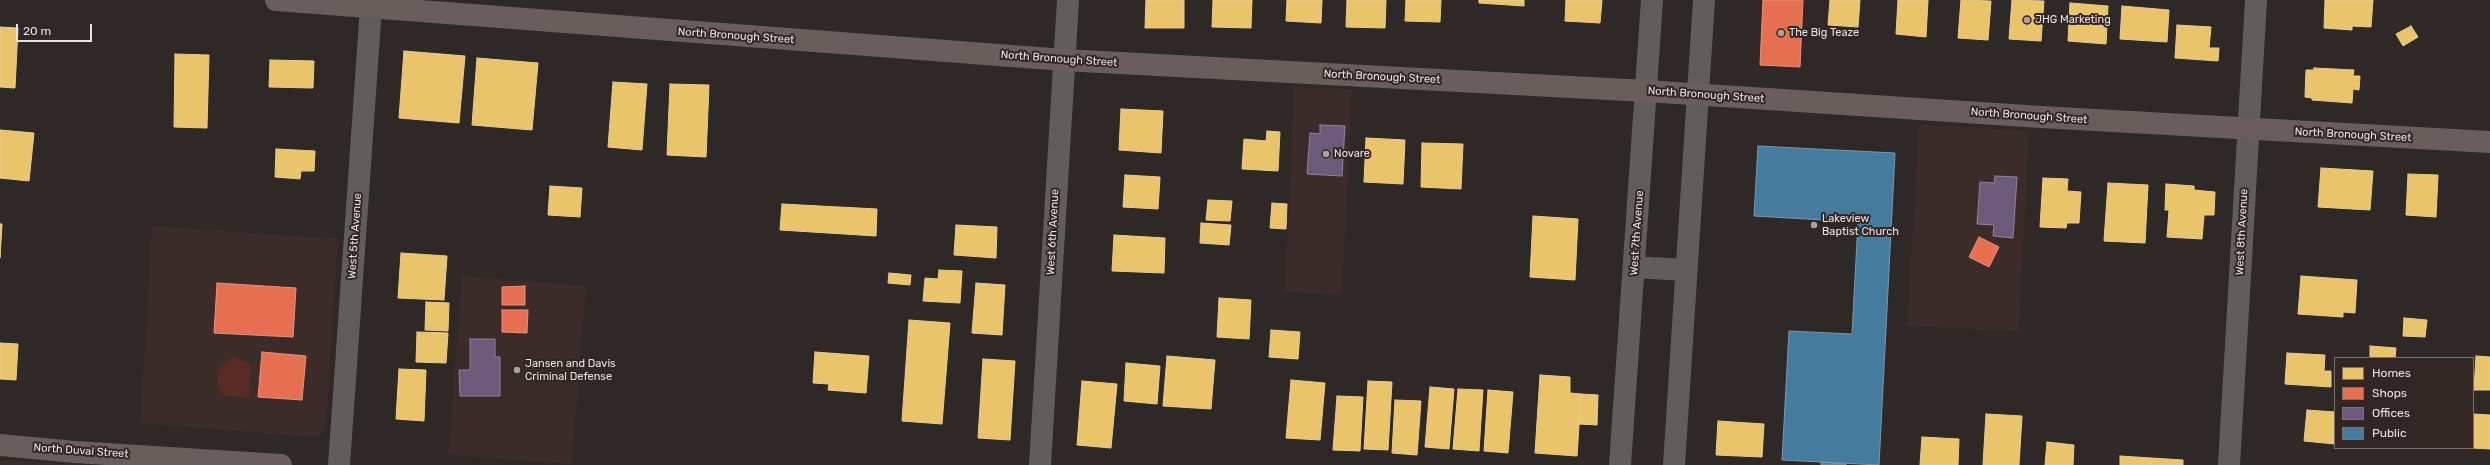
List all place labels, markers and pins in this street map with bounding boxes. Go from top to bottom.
place label: JHG Marketing [2035,13,2111,27]
marker: JHG Marketing [2022,15,2032,25]
place label: The Big Teaze [1789,26,1859,40]
marker: The Big Teaze [1776,28,1786,38]
place label: Novare [1334,147,1370,161]
marker: Novare [1321,149,1331,159]
place label: Lakeview Baptist Church [1822,212,1899,238]
marker: Lakeview Baptist Church [1809,220,1819,230]
place label: Jansen and Davis Criminal Defense [525,357,616,383]
marker: Jansen and Davis Criminal Defense [512,365,522,375]

